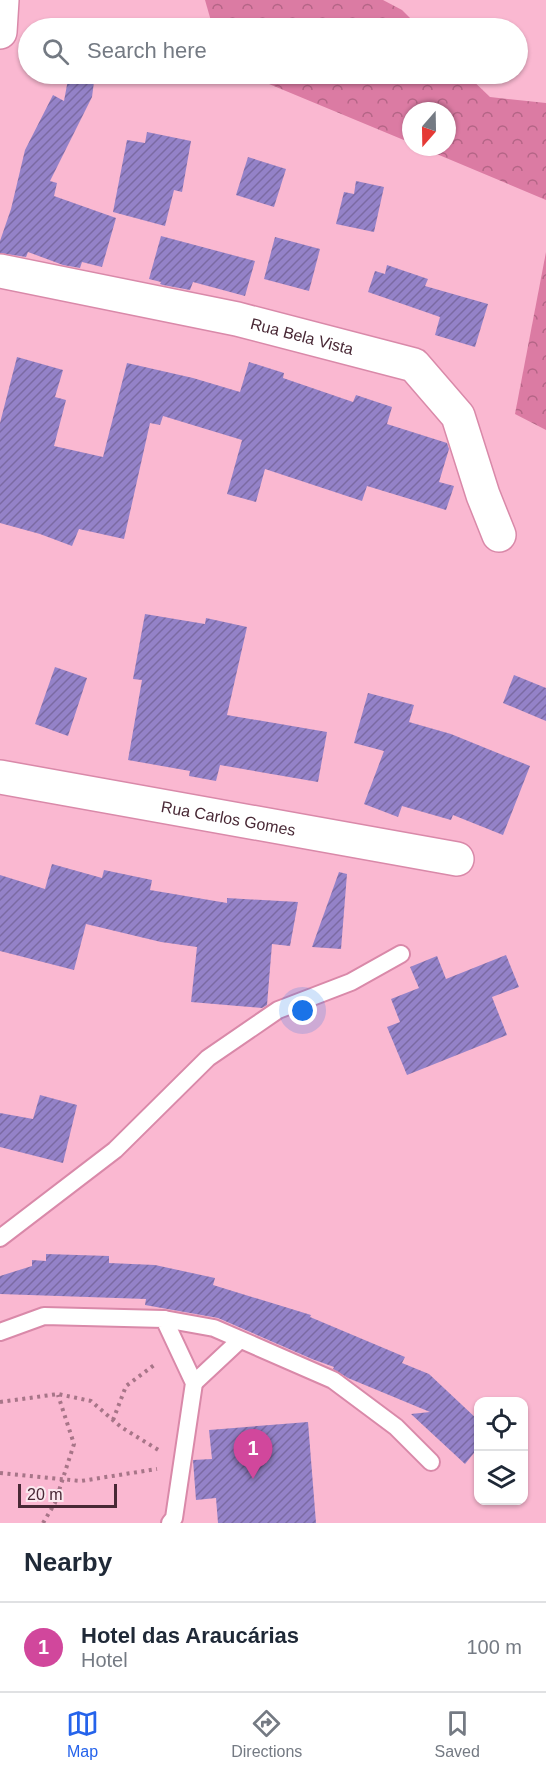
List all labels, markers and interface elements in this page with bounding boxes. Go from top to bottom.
search box [18,18,528,84]
icon: search [39,35,72,68]
text: Search here [87,38,207,63]
north arrow [402,102,456,156]
street label: Rua Bela Vista [249,315,355,358]
street label: Rua Carlos Gomes [160,798,297,839]
your location [288,996,317,1025]
map controls [474,1397,528,1505]
button: locate [474,1397,528,1451]
pin: 1 [234,1430,272,1479]
button: layers [474,1451,528,1505]
scale bar [18,1481,117,1508]
text: 20 m [27,1486,63,1503]
text: Nearby [24,1547,112,1577]
text: Hotel das Araucárias [81,1623,299,1648]
text: 1 [38,1636,49,1658]
text: 100 m [466,1636,522,1658]
text: Hotel [81,1649,128,1671]
tab: Map [66,1707,99,1761]
tab: Directions [231,1707,302,1761]
tab: Saved [435,1707,480,1761]

